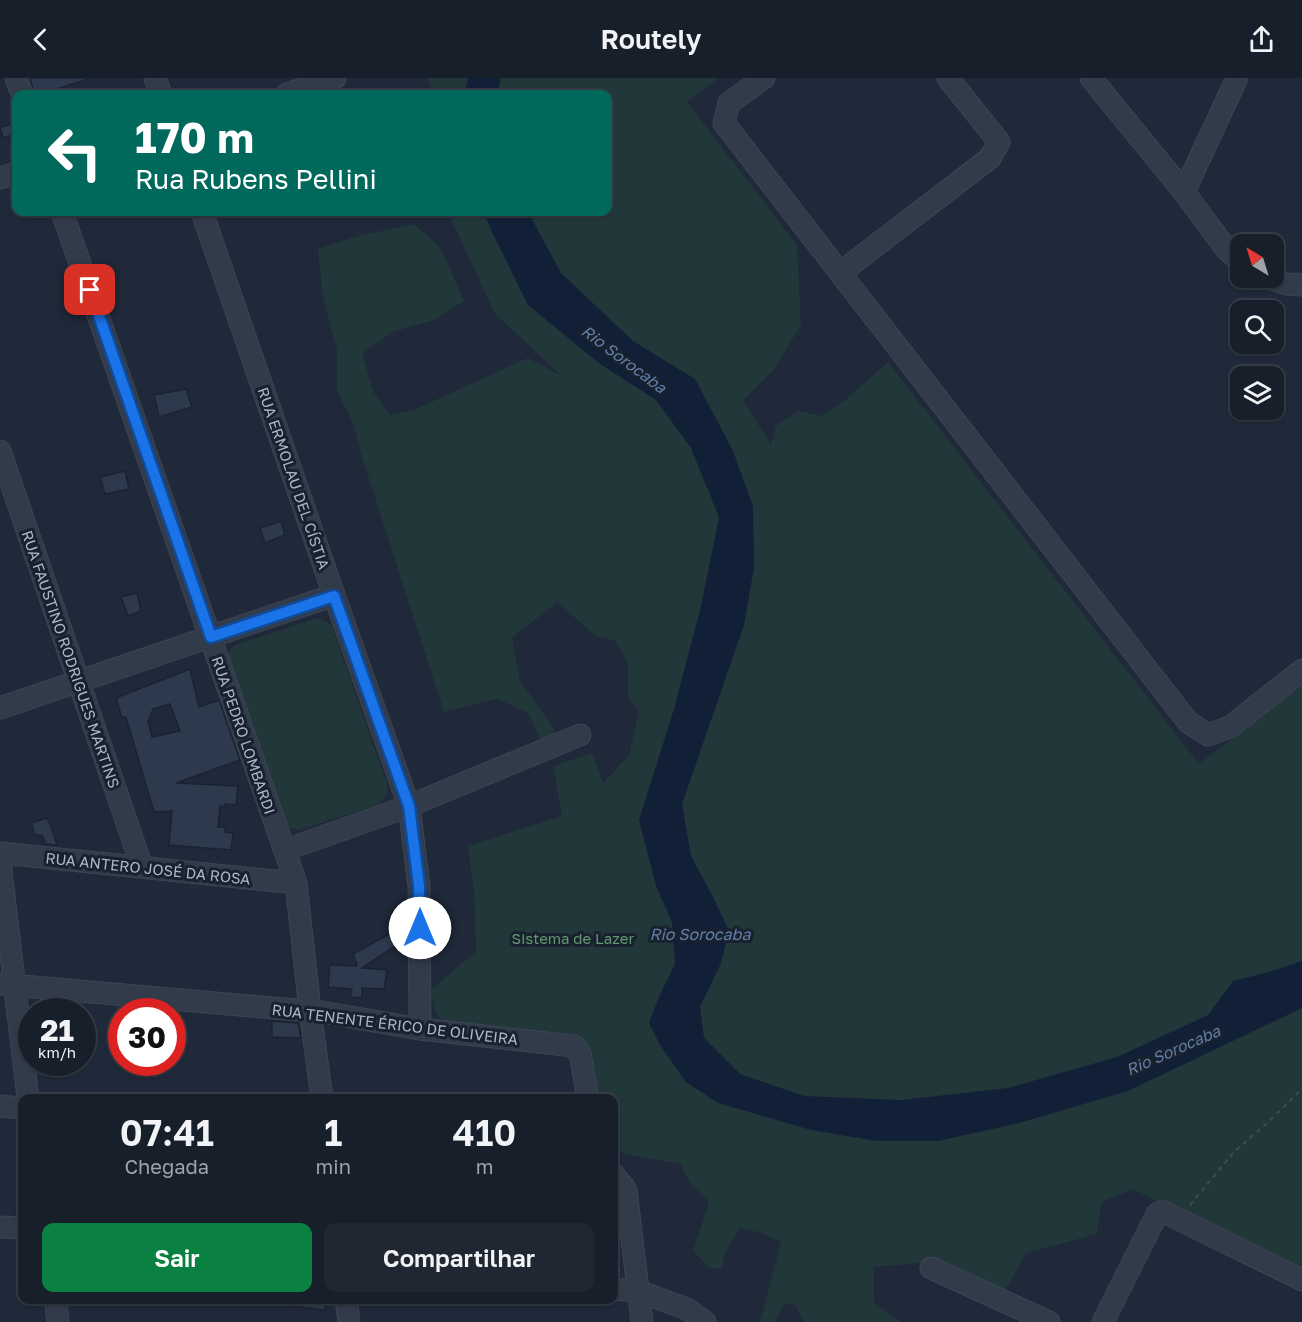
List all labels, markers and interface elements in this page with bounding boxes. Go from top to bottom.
icon: back [24,23,57,56]
text: Routely [601,23,701,55]
icon: share [1245,23,1278,56]
text: 170 m [135,112,254,162]
icon: left [36,114,114,192]
text: Rua Rubens Pellini [135,163,377,195]
north arrow [1230,234,1284,288]
map controls [1230,234,1284,420]
pin [64,264,115,315]
icon: arrive [73,273,106,306]
button: search [1230,300,1284,354]
water label: Rio Sorocaba [578,321,671,398]
button: layers [1230,366,1284,420]
street label: RUA ERMOLAU DEL CÍSTIA [254,385,334,571]
street label: RUA FAUSTINO RODRIGUES MARTINS [18,528,124,790]
street label: RUA PEDRO LOMBARDI [208,654,280,816]
street label: RUA ANTERO JOSÉ DA ROSA [45,848,251,888]
position arrow [388,896,452,960]
water label: Rio Sorocaba [650,924,751,944]
park label: Sistema de Lazer [512,929,635,947]
speed limit sign: 30 [108,998,186,1076]
street label: RUA TENENTE ÉRICO DE OLIVEIRA [271,1000,519,1048]
text: 21 [40,1012,74,1048]
water label: Rio Sorocaba [1123,1020,1224,1080]
text: km/h [38,1043,76,1061]
text: 07:41 [120,1111,214,1154]
text: 1 [324,1111,342,1154]
text: 410 [453,1111,516,1154]
text: Chegada [124,1154,209,1178]
text: min [316,1154,351,1178]
text: m [476,1154,493,1178]
button: Sair [42,1223,312,1292]
button: Compartilhar [324,1223,594,1292]

